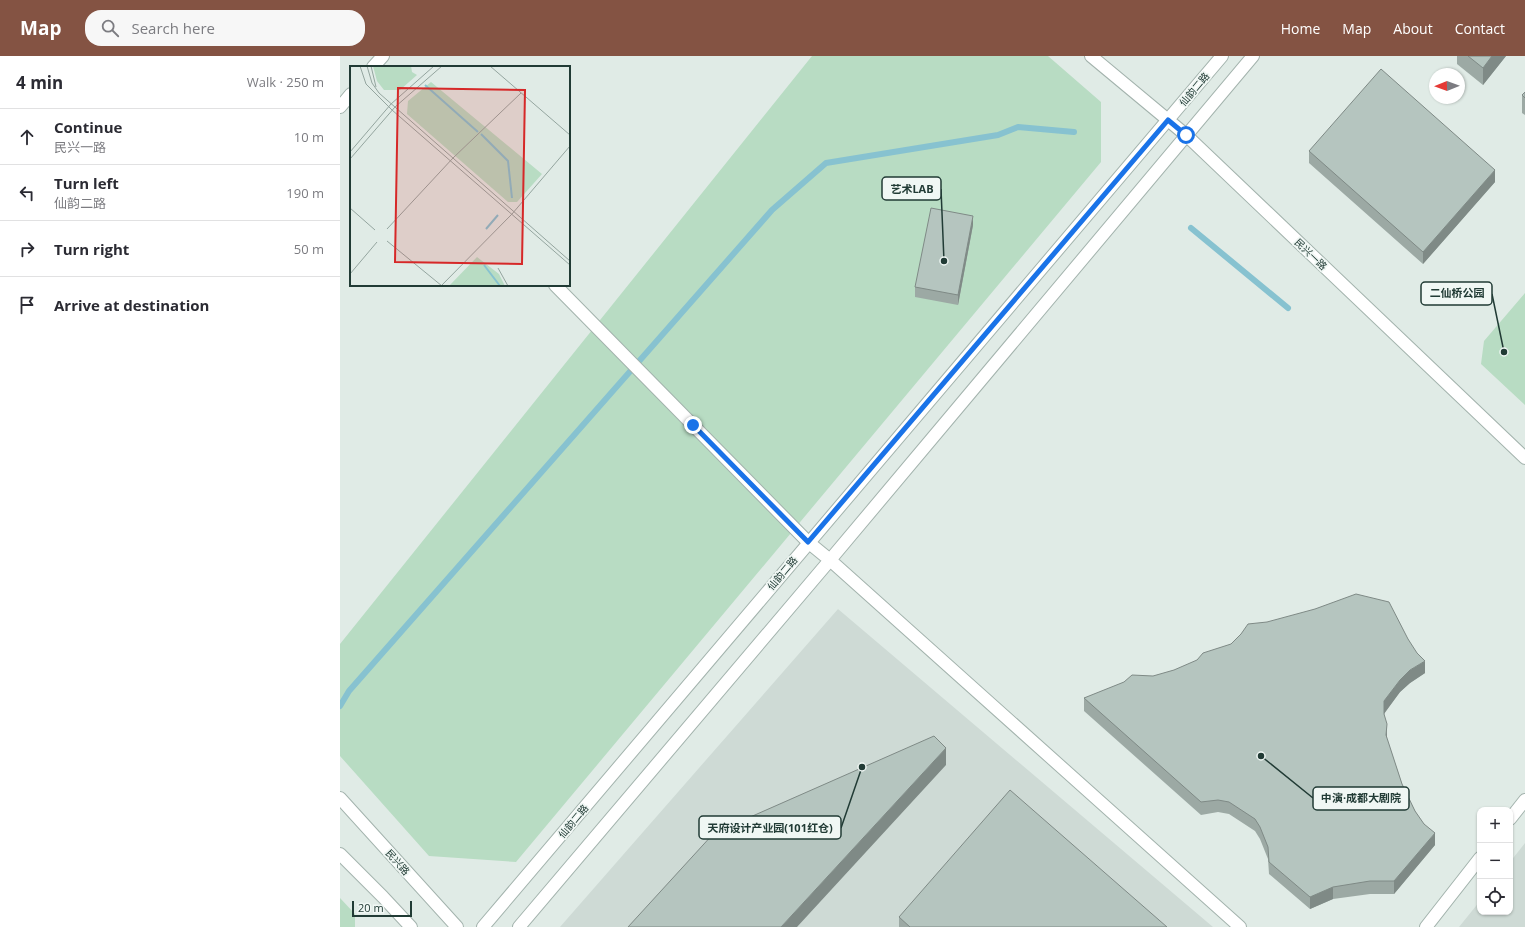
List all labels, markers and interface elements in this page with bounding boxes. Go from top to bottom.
search box [85,10,365,46]
text: Map [20,15,61,41]
icon: search [99,17,121,39]
text: Search here [131,18,215,38]
text: Home [1281,19,1320,38]
text: Map [1342,19,1371,38]
text: About [1393,19,1433,38]
text: Contact [1455,19,1505,38]
inset map [350,66,570,286]
north arrow [1429,68,1465,104]
street label: 仙韵二路 [1176,69,1212,109]
text: 4 min [16,71,63,94]
text: Walk · 250 m [247,73,324,91]
text: Continue [54,117,122,137]
icon: ahead [16,126,38,148]
route start [1177,126,1195,144]
text: 10 m [294,128,324,146]
text: 民兴一路 [54,138,106,156]
text: Turn left [54,173,119,193]
callout: 艺术LAB [882,177,941,200]
text: 艺术LAB [890,181,934,196]
icon: left [16,182,38,204]
text: 190 m [286,184,324,202]
text: 仙韵二路 [54,194,106,212]
street label: 民兴一路 [1292,235,1330,273]
icon: right [16,238,38,260]
text: Turn right [54,239,129,259]
text: 50 m [294,240,324,258]
callout: 二仙桥公园 [1421,282,1492,305]
text: 二仙桥公园 [1430,285,1485,300]
icon: arrive [16,294,38,316]
text: Arrive at destination [54,295,209,315]
route end [684,416,702,434]
street label: 仙韵二路 [764,553,800,593]
callout: 中演·成都大剧院 [1313,787,1409,810]
text: 中演·成都大剧院 [1321,790,1401,805]
street label: 仙韵二路 [555,801,591,841]
map controls [1477,807,1513,915]
button: + [1477,807,1513,843]
callout: 天府设计产业园(101红仓) [699,816,841,839]
text: 天府设计产业园(101红仓) [707,820,833,835]
button: − [1477,843,1513,879]
street label: 民兴路 [383,846,413,878]
button: locate [1477,879,1513,915]
scale bar [352,899,412,918]
text: 20 m [358,900,384,915]

